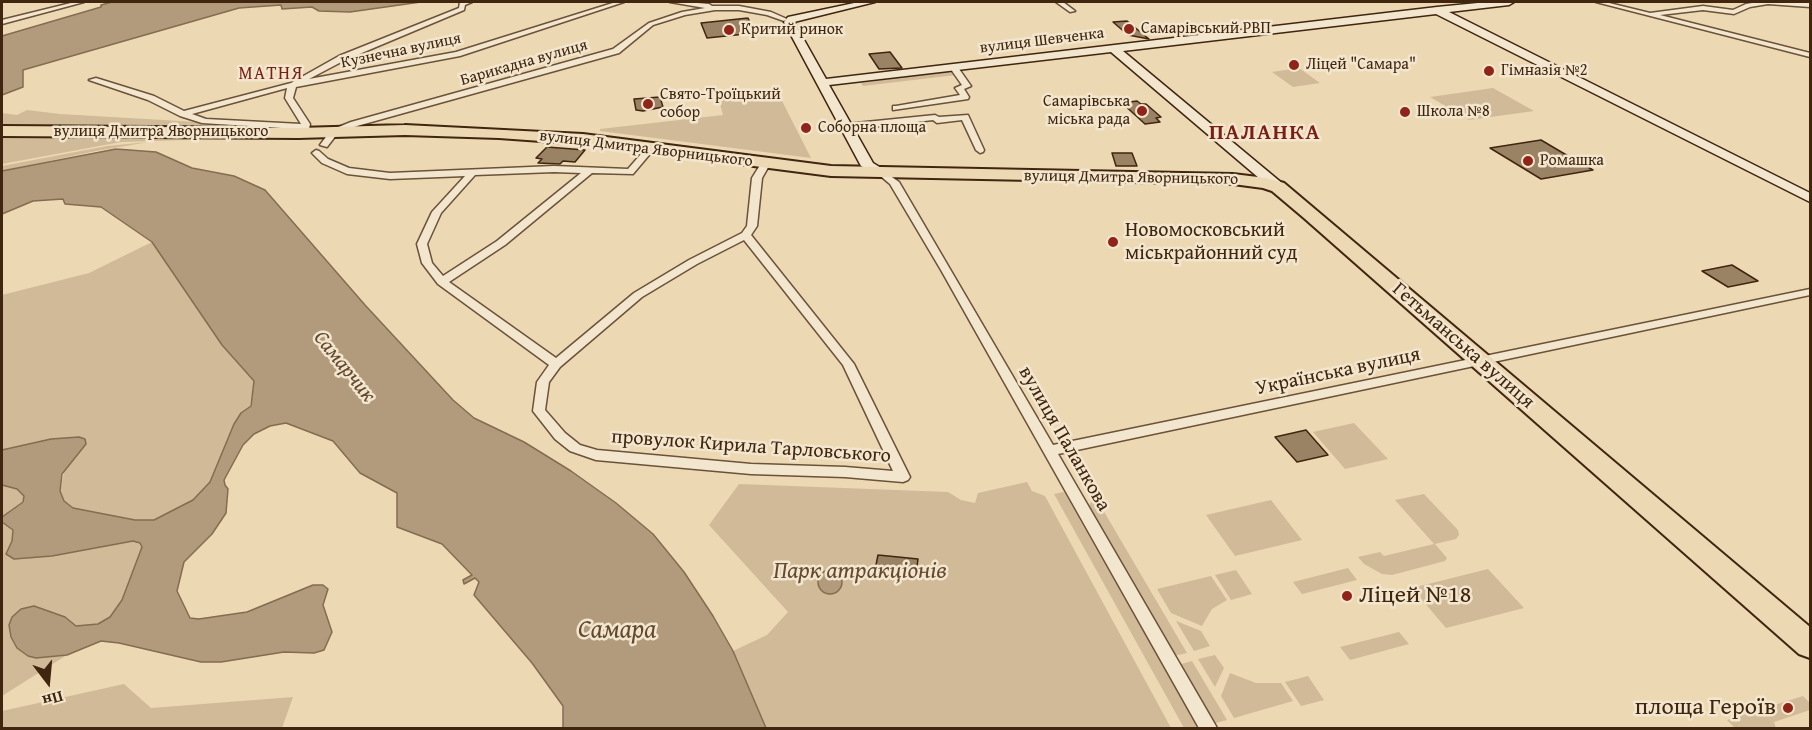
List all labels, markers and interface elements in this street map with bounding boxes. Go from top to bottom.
place label: Самарівський РВП [1141,19,1271,39]
place label: Критий ринок [741,20,843,40]
marker: Самарівський РВП [1122,22,1136,36]
marker: Критий ринок [722,23,736,37]
street label: вулиця Шевченка [979,24,1105,58]
street label: Кузнечна вулиця [339,29,463,73]
street label: Барикадна вулиця [458,36,590,90]
place label: Ліцей "Самара" [1306,55,1416,75]
marker: Ліцей "Самара" [1287,58,1301,72]
place label: Гімназія №2 [1501,61,1587,81]
district label: МАТНЯ [238,63,304,85]
marker: Гімназія №2 [1482,64,1496,78]
place label: Свято-Троїцький собор [660,85,781,123]
place label: Самарівська міська рада [1043,92,1130,130]
marker: Свято-Троїцький собор [641,97,655,111]
place label: Школа №8 [1417,102,1490,122]
marker: Самарівська міська рада [1135,104,1149,118]
marker: Школа №8 [1398,105,1412,119]
place label: Соборна площа [818,118,926,138]
district label: ПАЛАНКА [1209,120,1321,146]
marker: Соборна площа [799,121,813,135]
street label: вулиця Дмитра Яворницького [54,122,268,142]
street label: вулиця Дмитра Яворницького [538,126,754,172]
place label: Ромашка [1540,151,1604,171]
marker: Ромашка [1521,154,1535,168]
street label: вулиця Дмитра Яворницького [1024,167,1238,189]
place label: Новомосковський міськрайонний суд [1125,219,1297,266]
marker: Новомосковський міськрайонний суд [1106,235,1120,249]
street label: Гетьманська вулиця [1387,278,1539,414]
water label: Самарчик [308,326,380,408]
street label: Українська вулиця [1253,343,1423,401]
street label: вулиця Паланкова [1013,362,1115,516]
street label: провулок Кирила Тарловського [610,425,892,469]
park label: Парк атракціонів [773,558,947,586]
place label: Ліцей №18 [1359,582,1471,610]
marker: Ліцей №18 [1340,589,1354,603]
water label: Самара [578,614,656,646]
north arrow [18,652,78,712]
text: Пн [40,685,66,714]
place label: площа Героїв [1635,694,1776,722]
marker: площа Героїв [1781,701,1795,715]

